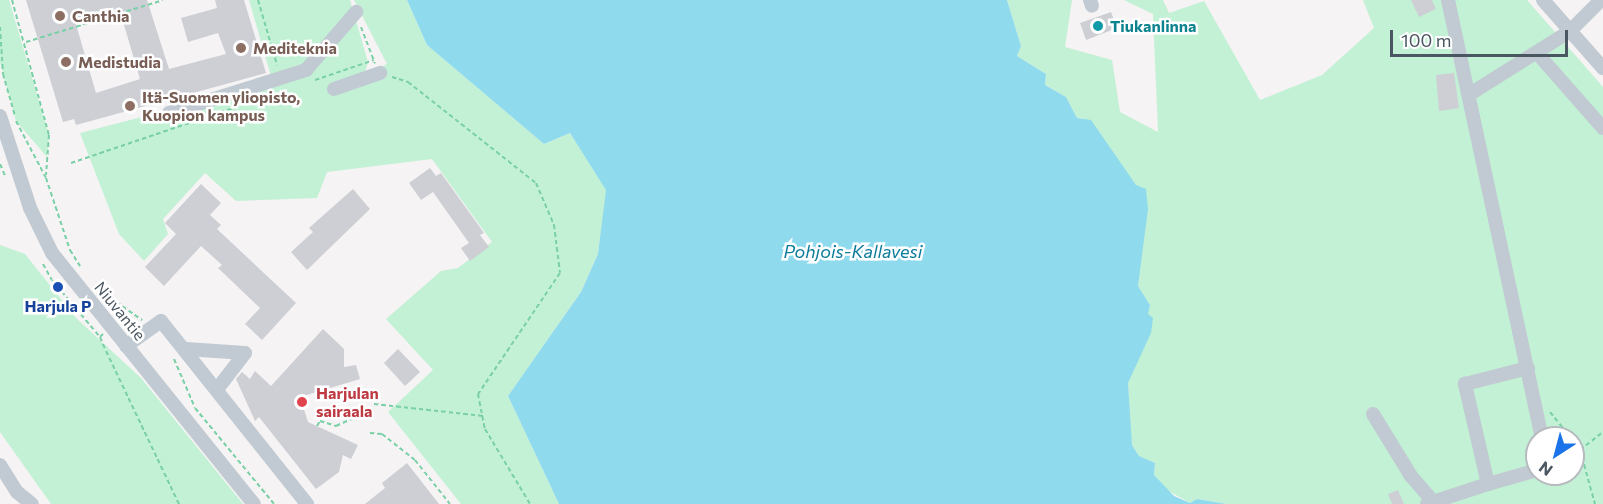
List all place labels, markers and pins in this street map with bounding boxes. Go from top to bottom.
place label: Canthia [72,6,130,26]
marker: Canthia [53,9,67,23]
place label: Tiukanlinna [1110,16,1197,36]
marker: Tiukanlinna [1091,19,1105,33]
place label: Mediteknia [253,38,337,58]
marker: Mediteknia [234,41,248,55]
place label: Medistudia [78,52,161,72]
marker: Medistudia [59,55,73,69]
place label: Itä-Suomen yliopisto, Kuopion kampus [142,87,300,125]
marker: Itä-Suomen yliopisto, Kuopion kampus [123,99,137,113]
marker: Harjula P [51,280,65,294]
place label: Harjula P [25,296,91,316]
place label: Harjulan sairaala [316,383,379,421]
marker: Harjulan sairaala [293,393,311,411]

